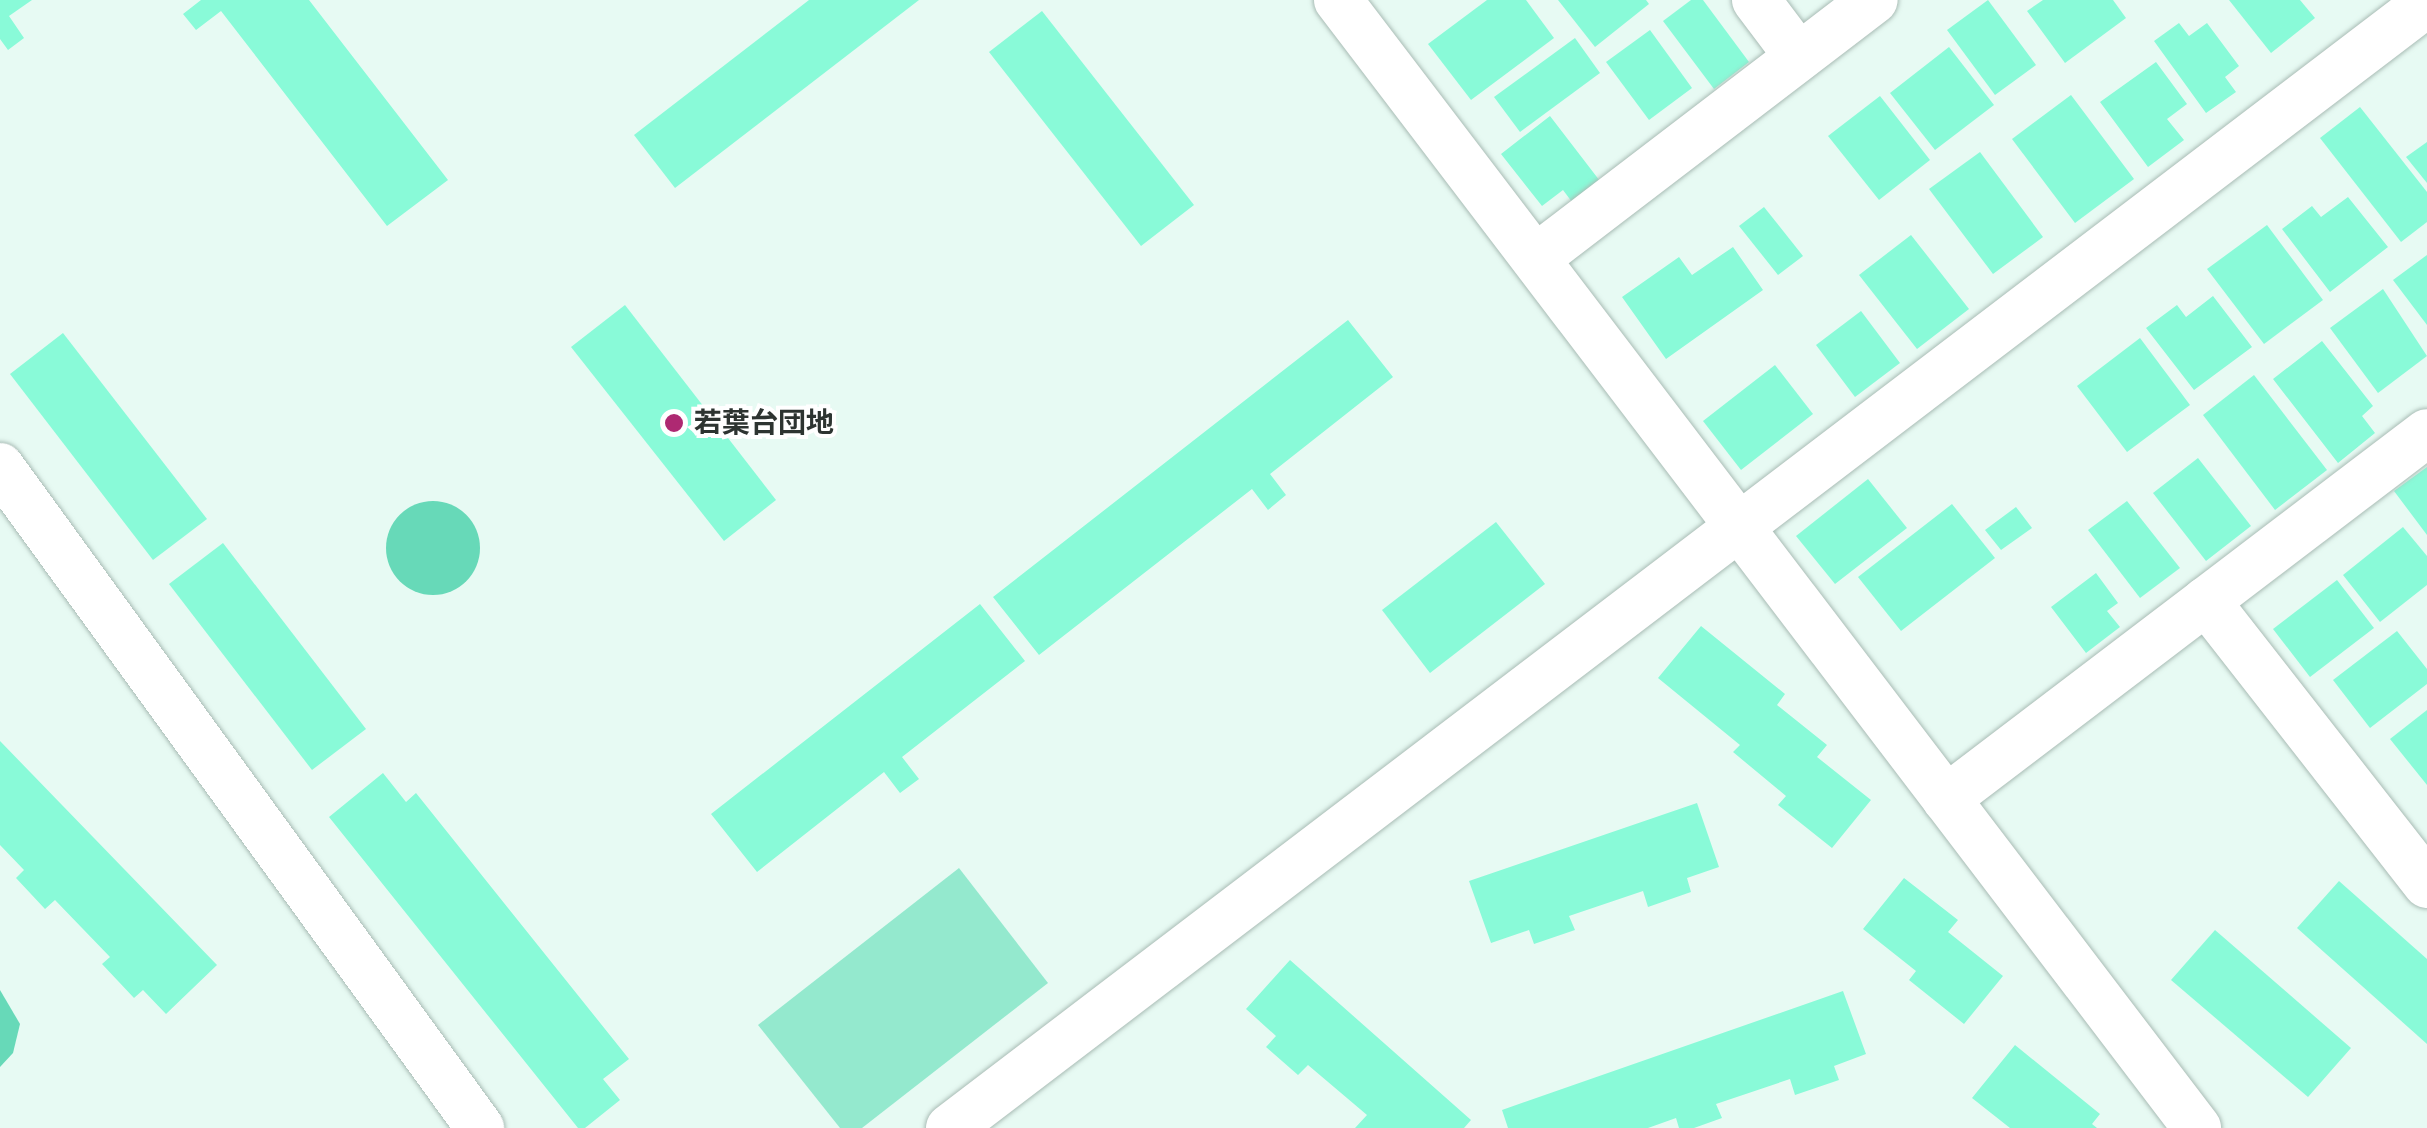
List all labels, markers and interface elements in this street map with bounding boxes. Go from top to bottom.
place label: 若葉台団地 [694,406,834,440]
marker: 若葉台団地 [663,412,685,434]

